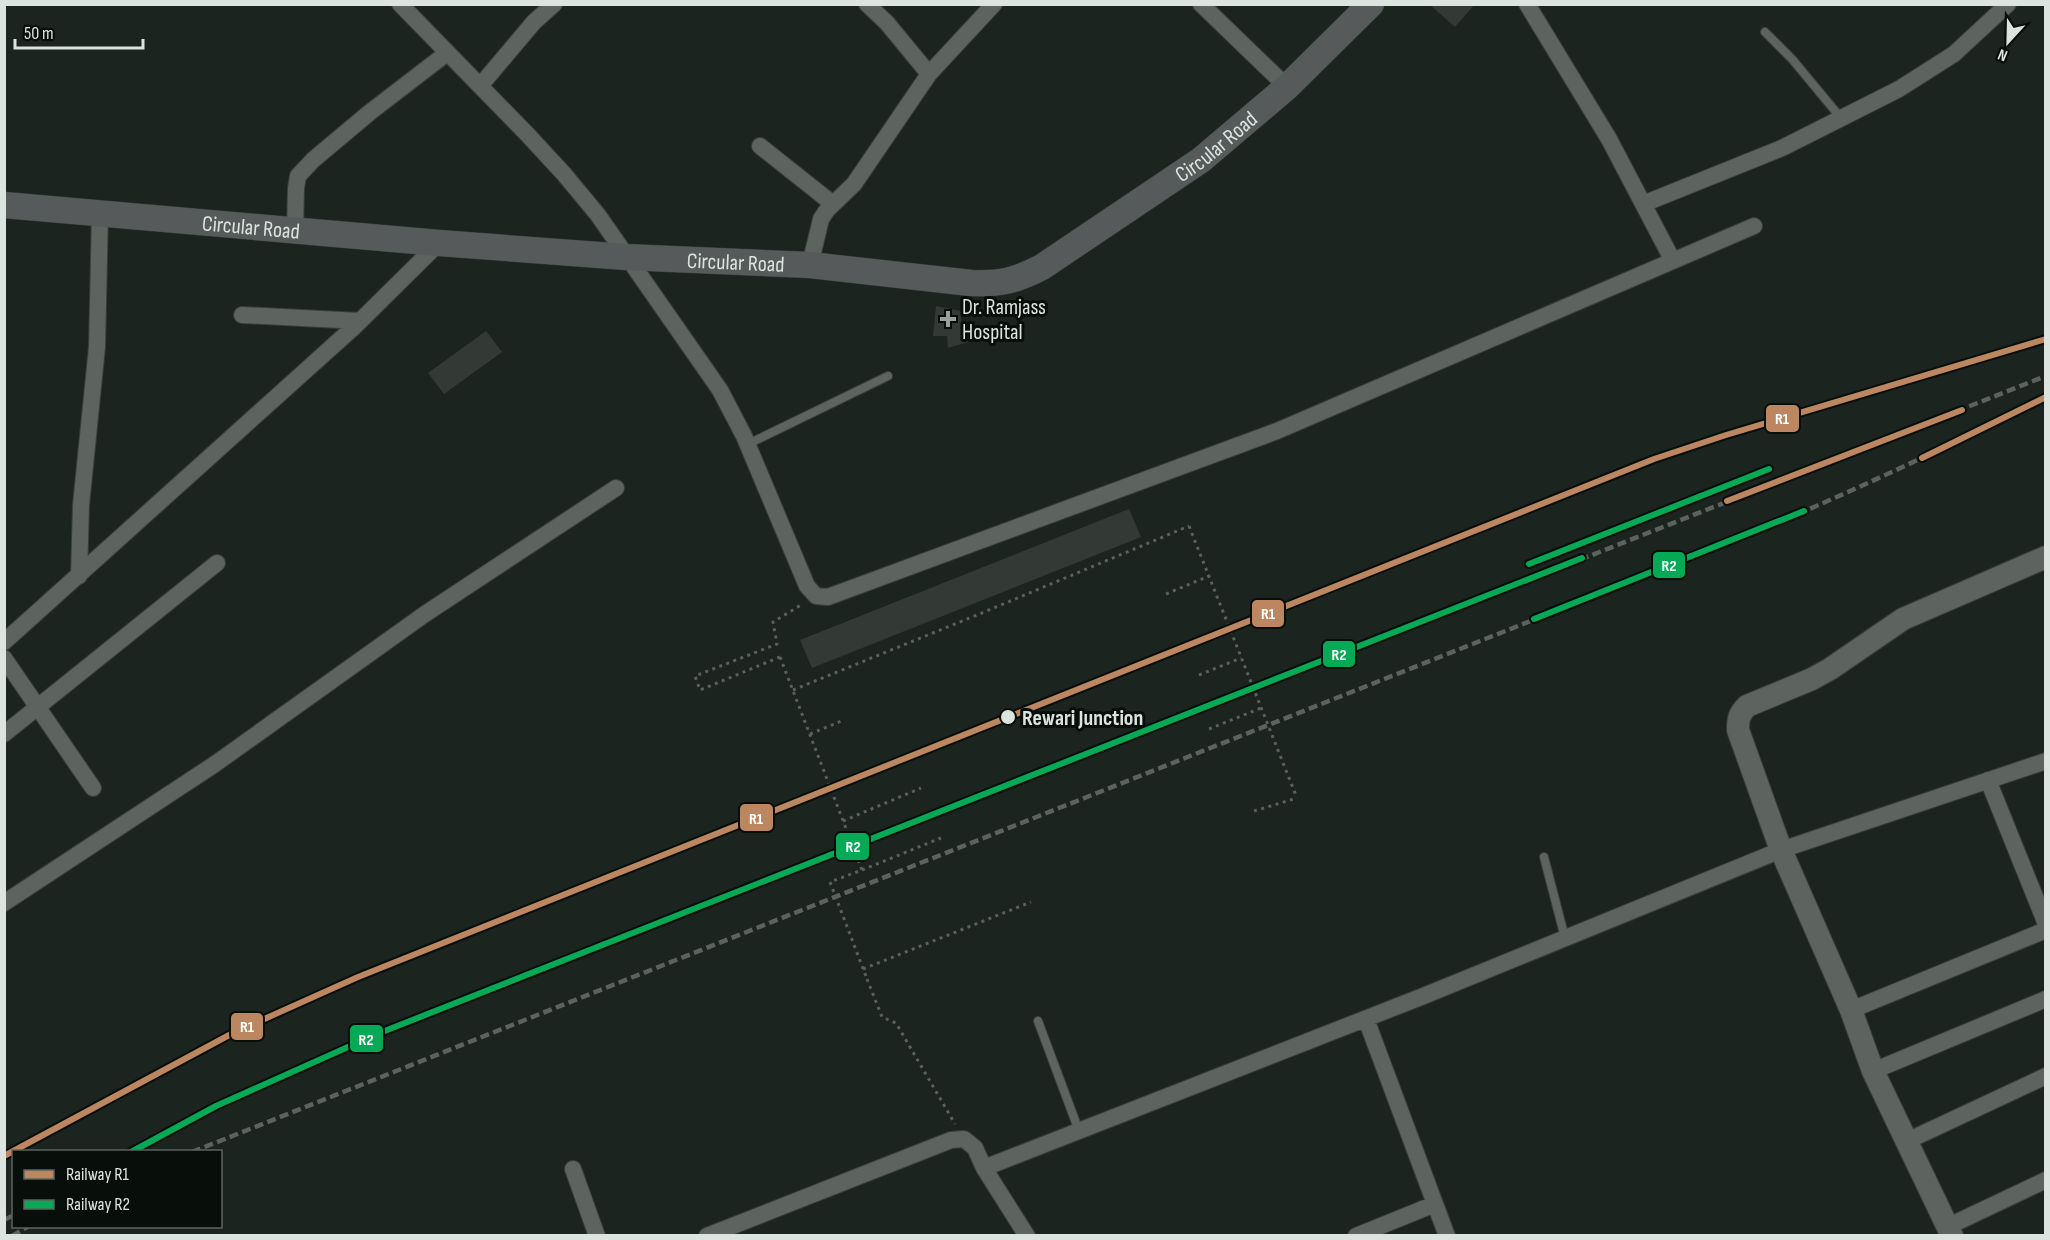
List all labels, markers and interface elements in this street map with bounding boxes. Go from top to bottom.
scale bar [15,12,142,50]
north arrow [1978,12,2038,72]
text: 50 m [24,23,54,44]
text: N [1995,44,2010,65]
street label: Circular Road [1170,106,1263,189]
street label: Circular Road [201,210,301,246]
street label: Circular Road [686,248,785,279]
place label: Dr. Ramjass Hospital [962,294,1046,346]
marker: Dr. Ramjass Hospital [939,310,957,328]
line badge: R1 [1765,404,1800,433]
text: R1 [1775,410,1790,429]
line badge: R2 [1652,551,1686,579]
text: R2 [1662,557,1676,576]
line badge: R1 [1251,599,1285,628]
text: R1 [1261,605,1276,624]
line badge: R2 [1322,640,1356,668]
text: R2 [1332,646,1346,665]
place label: Rewari Junction [1022,705,1143,732]
marker: Rewari Junction [999,708,1017,726]
line badge: R1 [739,803,774,832]
text: R1 [749,810,764,829]
line badge: R2 [835,832,870,861]
text: R2 [846,838,860,857]
line badge: R1 [230,1012,264,1041]
text: R1 [240,1018,255,1037]
line badge: R2 [349,1024,384,1053]
text: R2 [359,1031,373,1050]
legend [12,1150,222,1228]
text: Railway R1 [66,1164,130,1185]
text: Railway R2 [66,1194,130,1215]

